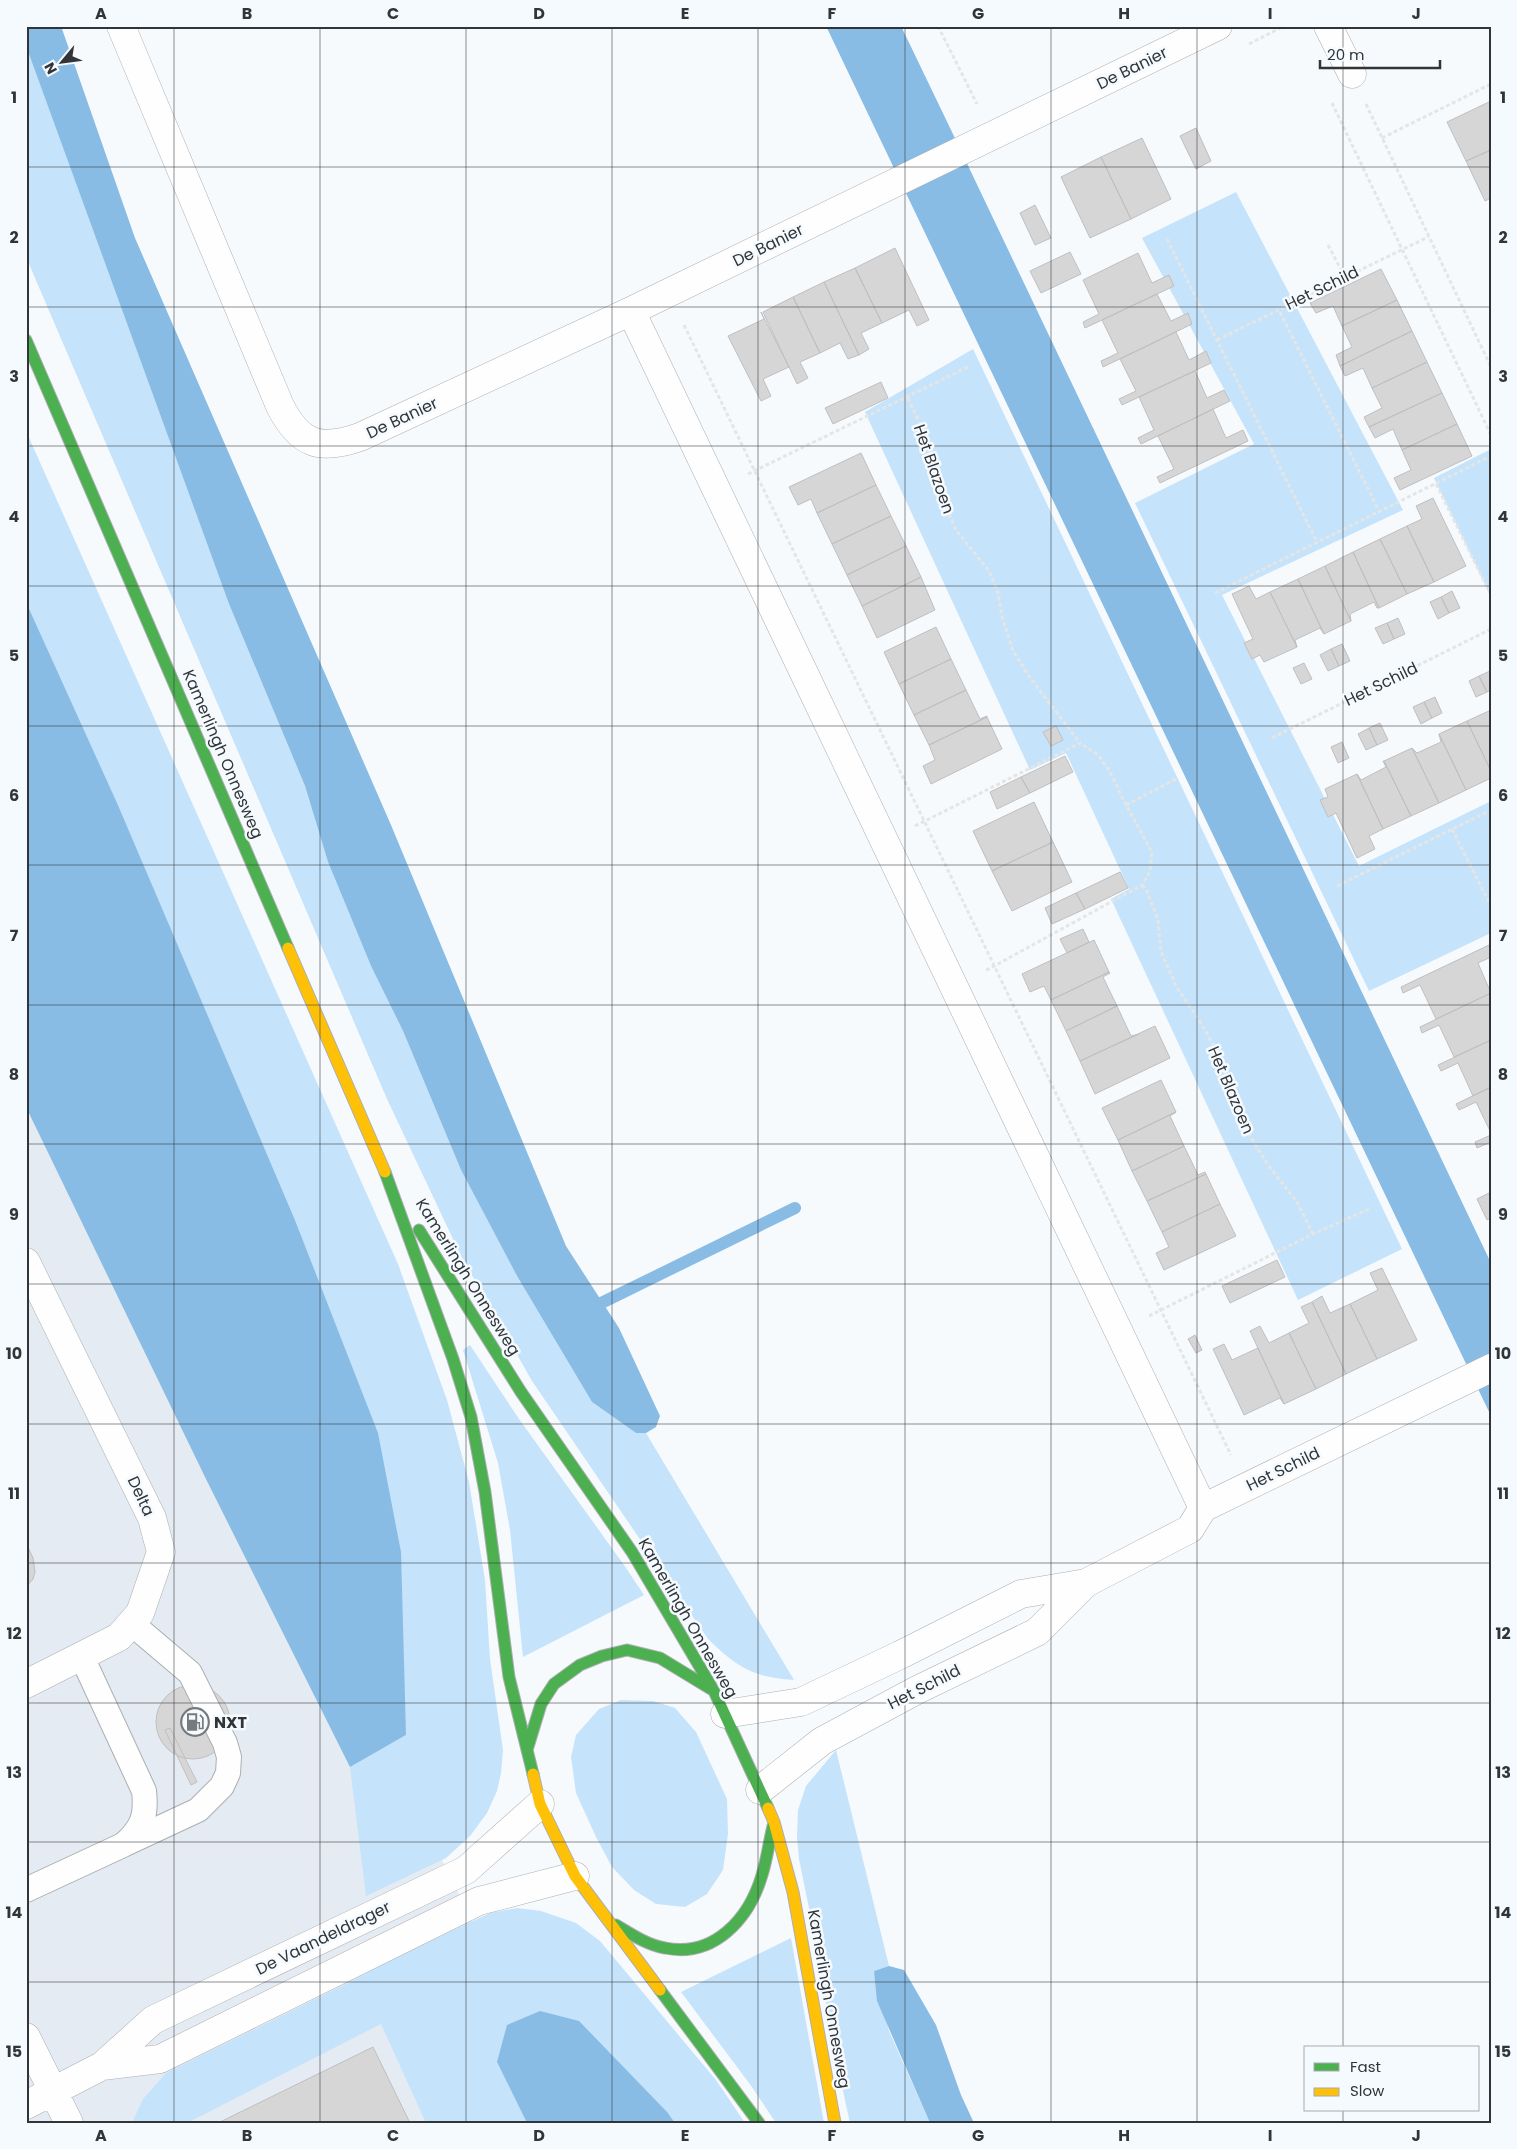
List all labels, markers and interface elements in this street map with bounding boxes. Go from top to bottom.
text: A [95,2,107,25]
text: B [242,2,252,25]
text: C [387,2,399,25]
text: D [533,2,545,25]
text: E [681,2,689,25]
text: F [828,2,837,25]
text: G [972,2,984,25]
text: H [1118,2,1130,25]
text: I [1268,2,1272,25]
text: J [1411,2,1421,25]
north arrow [38,38,88,88]
scale bar [1320,38,1440,70]
street label: De Banier [1093,41,1171,95]
text: 20 m [1327,44,1365,65]
text: N [39,59,62,78]
text: 1 [11,86,17,109]
text: 1 [1500,86,1506,109]
street label: De Banier [729,218,807,272]
text: 2 [9,226,19,249]
text: 2 [1498,226,1508,249]
street label: Het Schild [1281,260,1363,316]
text: 3 [9,365,19,388]
text: 3 [1498,365,1508,388]
street label: De Banier [363,391,441,445]
street label: Het Blazoen [908,421,960,517]
text: 4 [9,505,20,528]
text: 4 [1498,505,1509,528]
text: 5 [9,644,19,667]
text: 5 [1498,644,1508,667]
street label: Het Schild [1340,656,1422,712]
street label: Kamerlingh Onnesweg [177,666,269,842]
text: 6 [9,784,19,807]
text: 6 [1498,784,1508,807]
text: 7 [10,924,19,947]
text: 7 [1499,924,1508,947]
street label: Het Blazoen [1202,1043,1260,1137]
text: 8 [9,1063,19,1086]
text: 8 [1498,1063,1508,1086]
street label: Kamerlingh Onnesweg [410,1194,526,1360]
text: 9 [9,1203,19,1226]
text: 9 [1498,1203,1508,1226]
text: 10 [6,1342,22,1365]
text: 10 [1495,1342,1511,1365]
street label: Het Schild [1242,1441,1324,1497]
street label: Delta [122,1472,160,1520]
text: 11 [8,1482,20,1505]
text: 11 [1497,1482,1509,1505]
street label: Kamerlingh Onnesweg [633,1534,743,1702]
text: 12 [6,1622,22,1645]
text: 12 [1495,1622,1511,1645]
street label: Het Schild [884,1659,964,1715]
fuel station icon: NXT [180,1707,210,1737]
place label: NXT [214,1711,247,1734]
text: 13 [6,1761,22,1784]
text: 13 [1495,1761,1511,1784]
street label: De Vaandeldrager [252,1895,394,1981]
text: 14 [6,1901,23,1924]
text: 14 [1495,1901,1512,1924]
street label: Kamerlingh Onnesweg [802,1908,856,2090]
text: 15 [6,2040,22,2063]
text: 15 [1495,2040,1511,2063]
legend [1304,2046,1480,2112]
text: Fast [1350,2056,1381,2077]
text: Slow [1350,2080,1385,2101]
text: A [95,2124,107,2147]
text: B [242,2124,252,2147]
text: C [387,2124,399,2147]
text: D [533,2124,545,2147]
text: E [681,2124,689,2147]
text: F [828,2124,837,2147]
text: G [972,2124,984,2147]
text: H [1118,2124,1130,2147]
text: I [1268,2124,1272,2147]
text: J [1411,2124,1421,2147]

